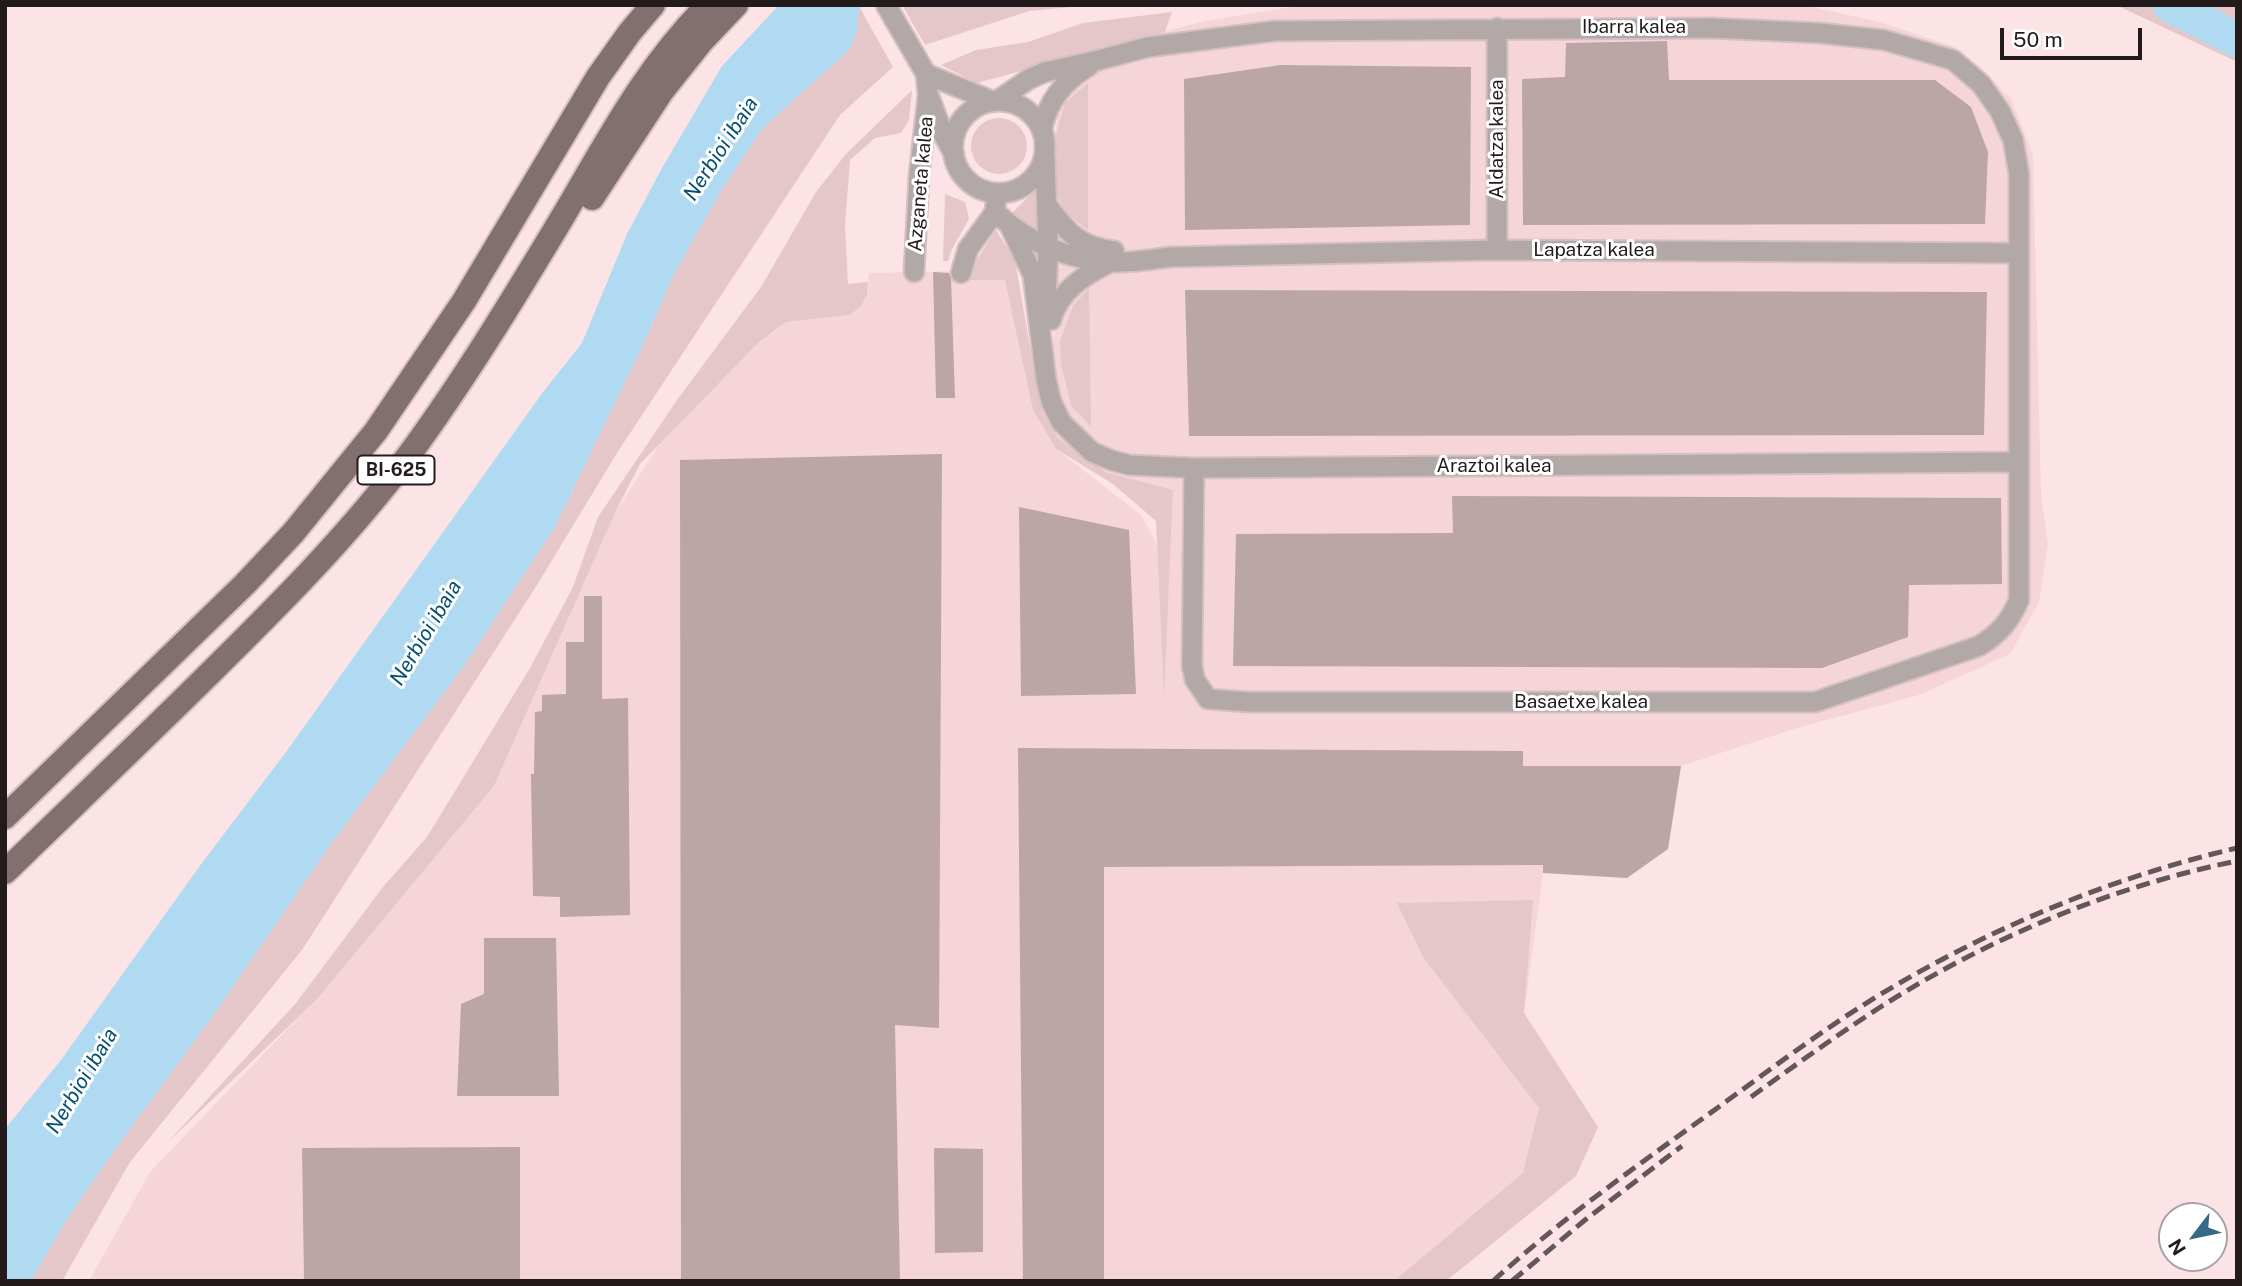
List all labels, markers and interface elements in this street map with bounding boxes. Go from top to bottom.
scale bar [2004,14,2146,58]
street label: Ibarra kalea [1582,16,1686,38]
text: 50 m [2013,27,2063,52]
street label: Aldatza kalea [1486,79,1508,199]
water label: Nerbioi ibaia [678,93,764,205]
street label: Azganeta kalea [904,115,938,253]
street label: Lapatza kalea [1533,239,1655,261]
street label: Araztoi kalea [1437,455,1551,477]
road number: BI-625 [358,456,434,484]
water label: Nerbioi ibaia [385,576,467,690]
street label: Basaetxe kalea [1514,691,1648,713]
water label: Nerbioi ibaia [41,1024,123,1138]
north arrow [2158,1202,2228,1272]
text: N [2164,1235,2190,1259]

